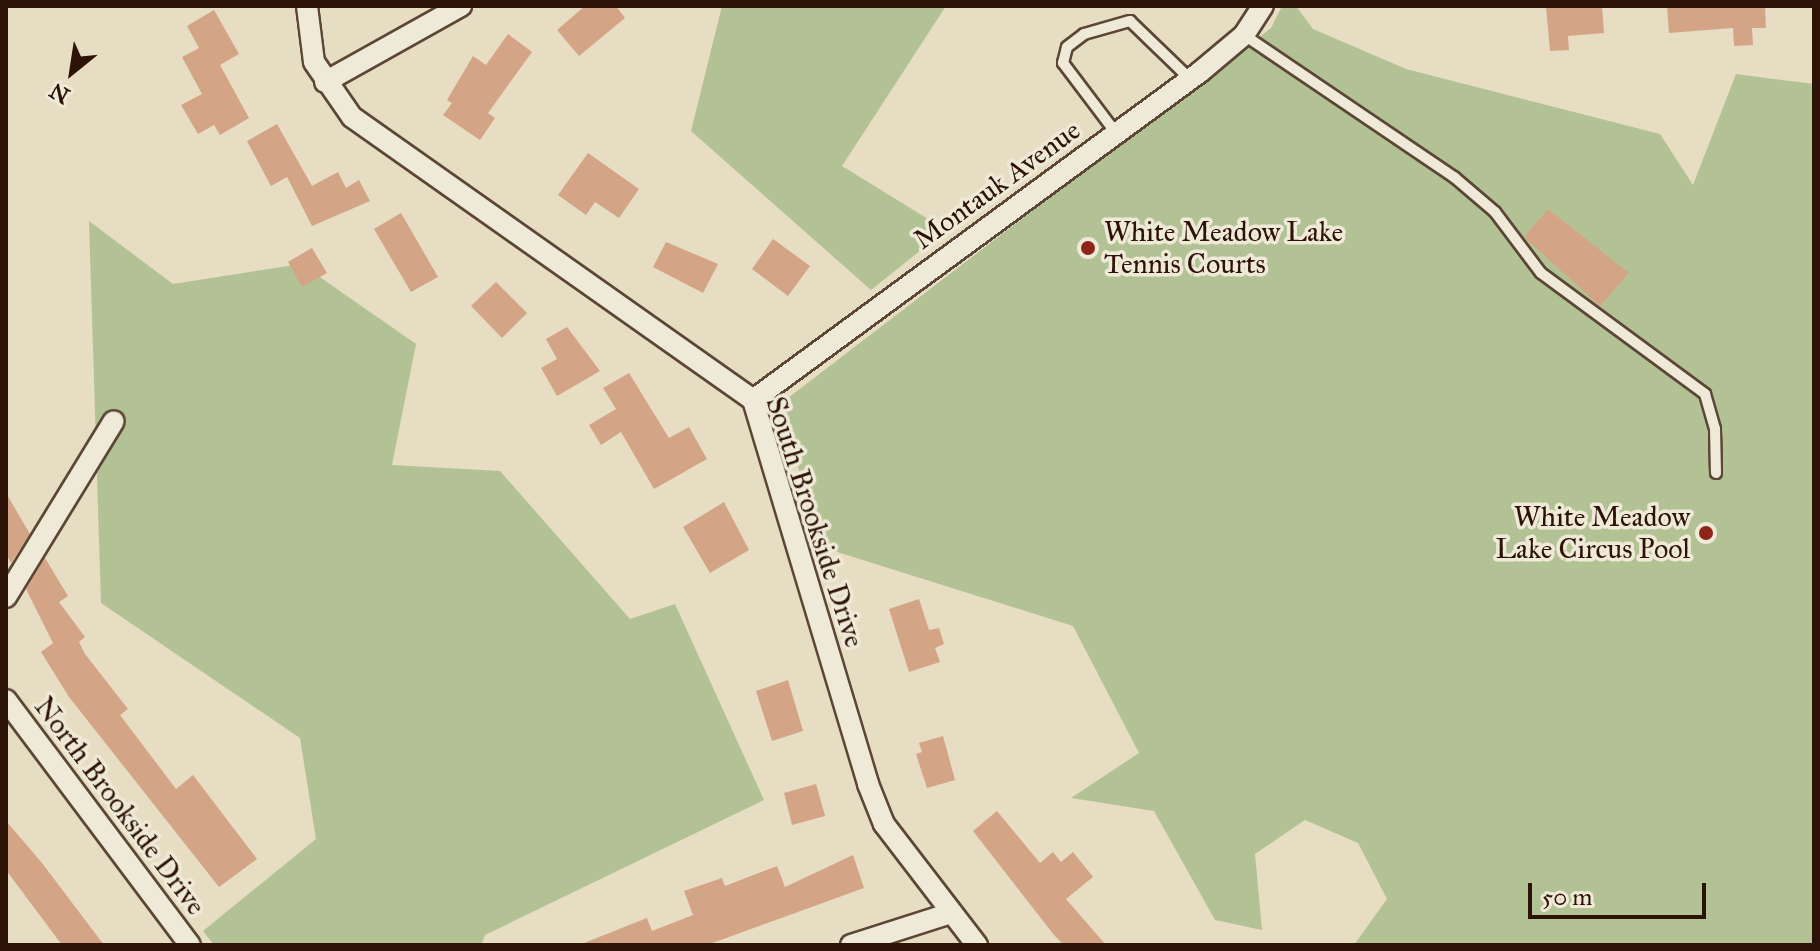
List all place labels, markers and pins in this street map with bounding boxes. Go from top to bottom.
place label: White Meadow Lake Tennis Courts [1104,215,1343,281]
marker: White Meadow Lake Tennis Courts [1079,239,1097,257]
place label: White Meadow Lake Circus Pool [1495,500,1690,566]
marker: White Meadow Lake Circus Pool [1697,524,1715,542]

